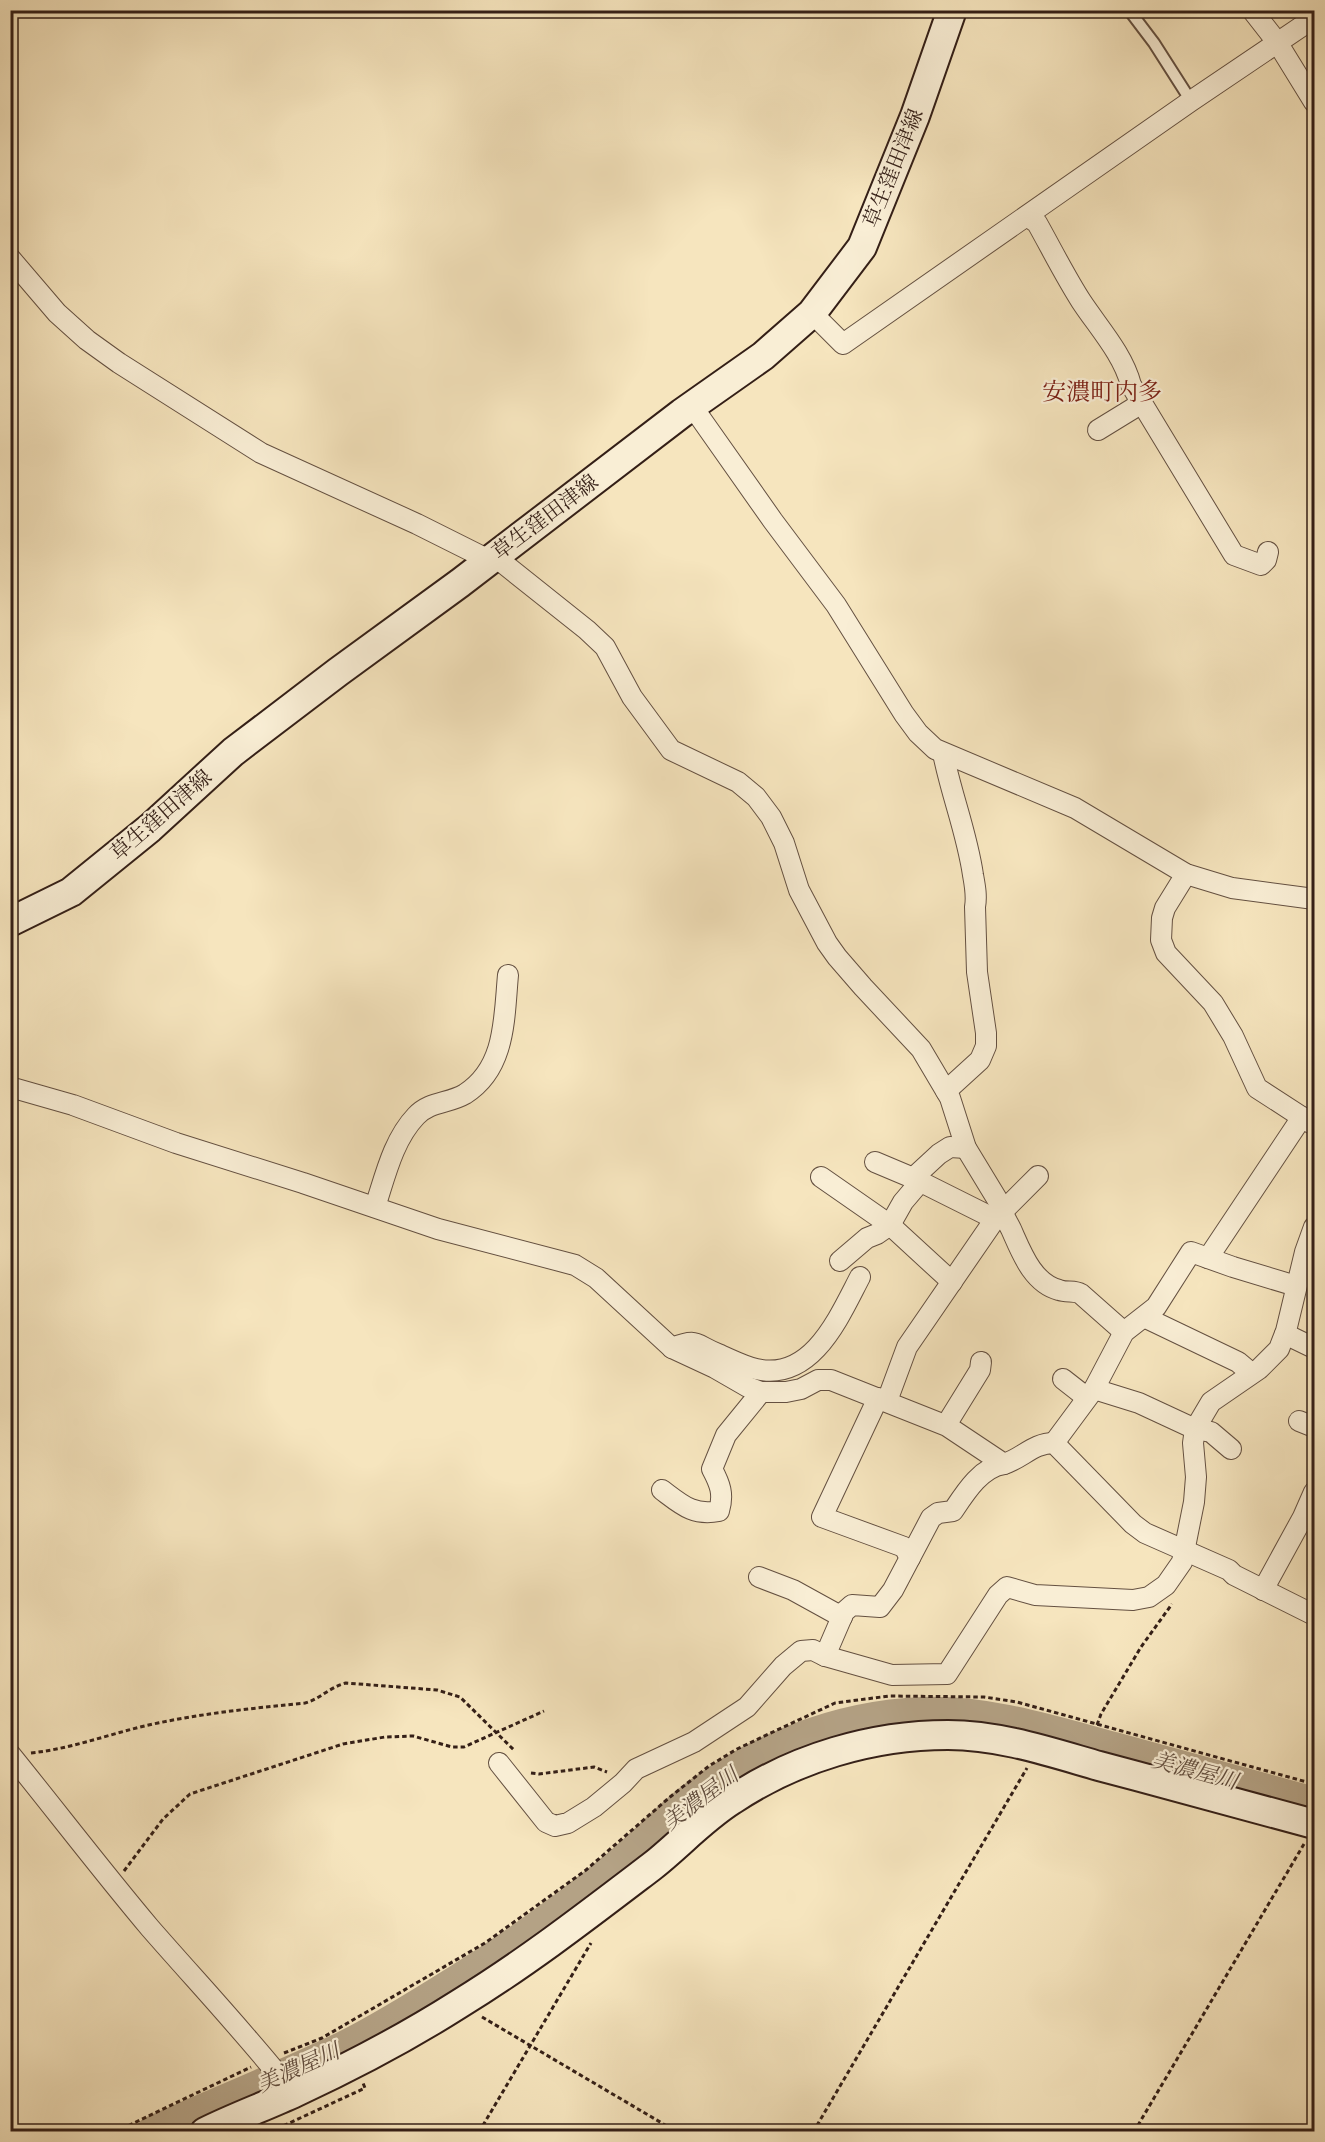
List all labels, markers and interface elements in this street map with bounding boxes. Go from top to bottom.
street label: 草生窪田津線 [856,104,931,232]
district label: 安濃町内多 [1042,376,1162,409]
street label: 草生窪田津線 [486,468,604,567]
street label: 草生窪田津線 [104,763,218,868]
water label: 美濃屋川 [1148,1745,1243,1797]
water label: 美濃屋川 [656,1759,746,1837]
water label: 美濃屋川 [252,2036,347,2100]

